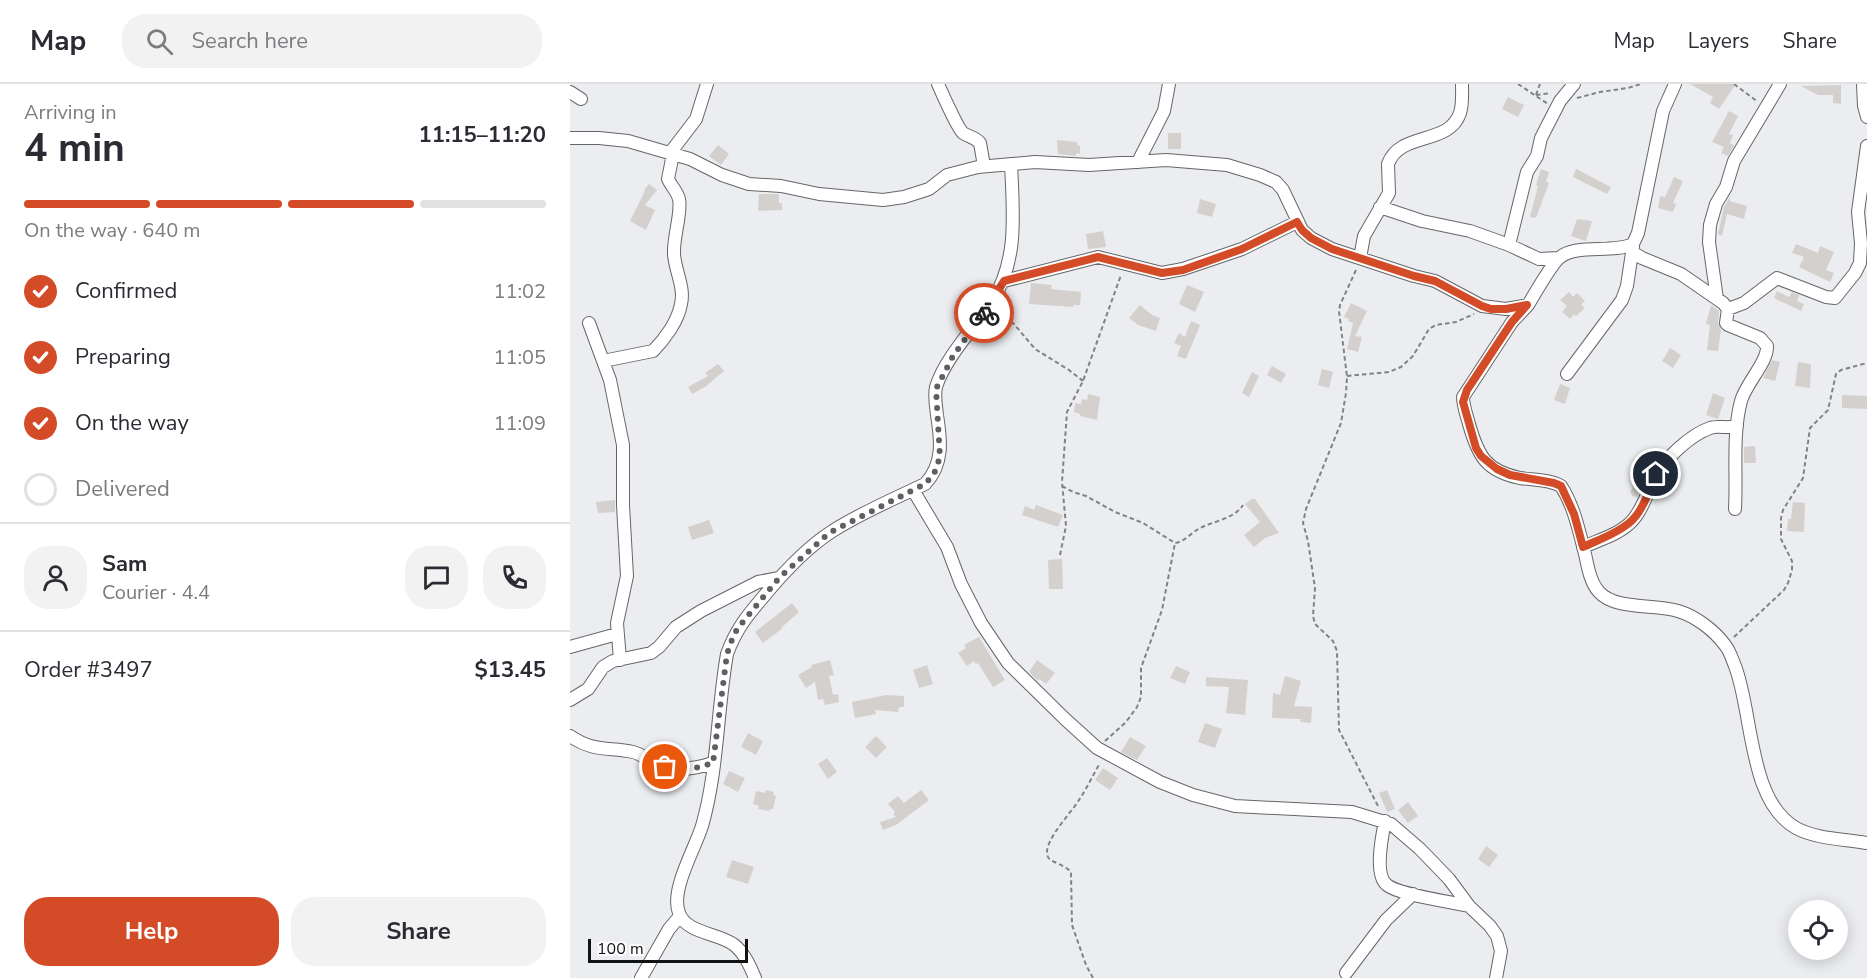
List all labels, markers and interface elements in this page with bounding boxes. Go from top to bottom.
search box [122,14,542,68]
text: Map [30,22,86,60]
icon: search [143,25,176,58]
text: Search here [191,26,308,56]
text: Map [1613,27,1655,55]
text: Layers [1688,27,1749,55]
text: Share [1782,27,1837,55]
text: Arriving in [24,99,117,126]
text: 11:15–11:20 [418,120,546,150]
text: 4 min [24,122,125,175]
text: On the way · 640 m [24,217,200,244]
icon: check [24,275,57,308]
text: Confirmed [75,276,177,306]
text: 11:02 [493,278,546,305]
courier [954,283,1014,343]
icon: bike [968,297,1001,330]
icon: check [24,341,57,374]
text: Preparing [75,342,171,372]
text: 11:05 [493,344,546,371]
icon: check [24,407,57,440]
text: On the way [75,408,189,438]
text: 11:09 [493,410,546,437]
pin [1630,448,1681,499]
icon: home [1639,457,1672,490]
text: Delivered [75,474,170,504]
button: person [24,546,87,609]
button: chat [405,546,468,609]
button: phone [483,546,546,609]
text: Sam [102,549,147,579]
text: Courier · 4.4 [102,579,210,606]
text: Order #3497 [24,655,153,685]
text: $13.45 [475,655,546,685]
pin [639,741,690,792]
icon: bag [648,750,681,783]
button: Help [24,897,279,966]
button: Share [291,897,546,966]
map controls [1788,900,1848,960]
button: locate [1788,900,1848,960]
scale bar [588,936,748,964]
text: 100 m [597,938,644,960]

